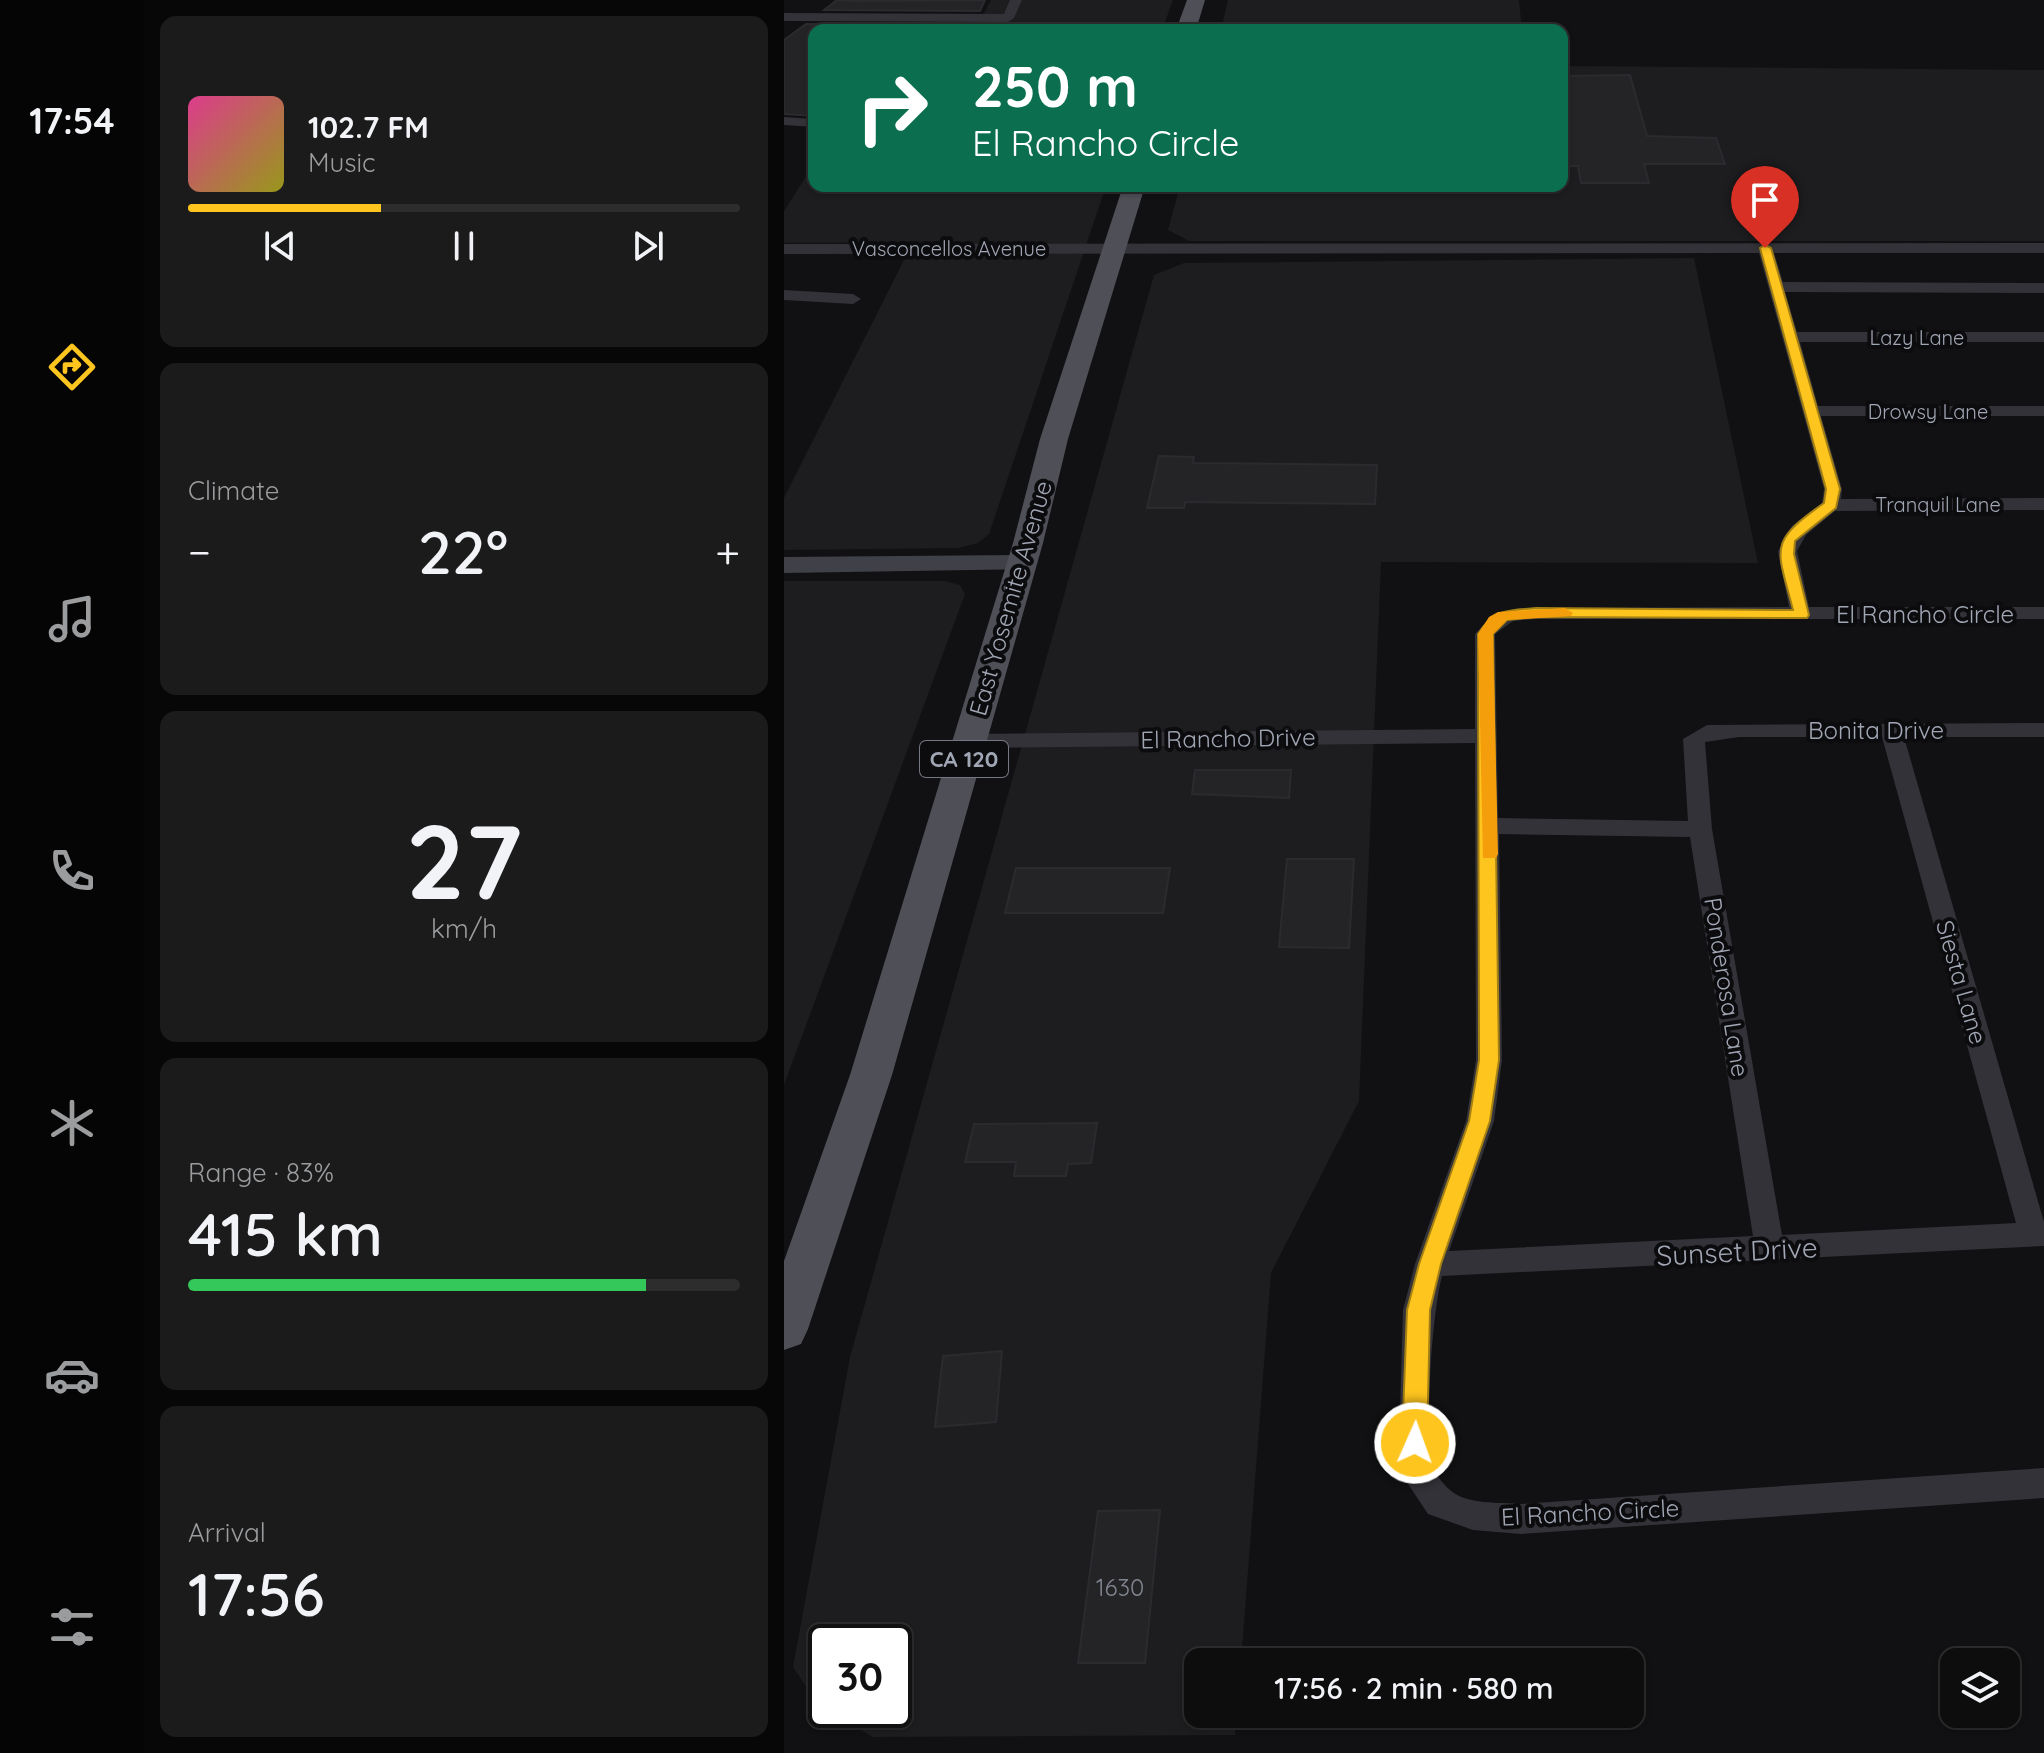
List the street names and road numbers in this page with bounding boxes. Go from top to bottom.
street label: Vasconcellos Avenue [852,236,1046,261]
street label: Lazy Lane [1870,325,1964,350]
street label: Drowsy Lane [1868,399,1988,424]
street label: East Yosemite Avenue [962,477,1058,719]
street label: Tranquil Lane [1875,492,2001,517]
street label: El Rancho Circle [1836,599,2014,629]
street label: Bonita Drive [1808,715,1944,745]
street label: El Rancho Drive [1140,721,1316,755]
road number: CA 120 [920,741,1008,777]
street label: Ponderosa Lane [1698,895,1756,1079]
street label: Siesta Lane [1930,917,1994,1047]
street label: Sunset Drive [1656,1229,1818,1273]
street label: El Rancho Circle [1500,1492,1680,1532]

